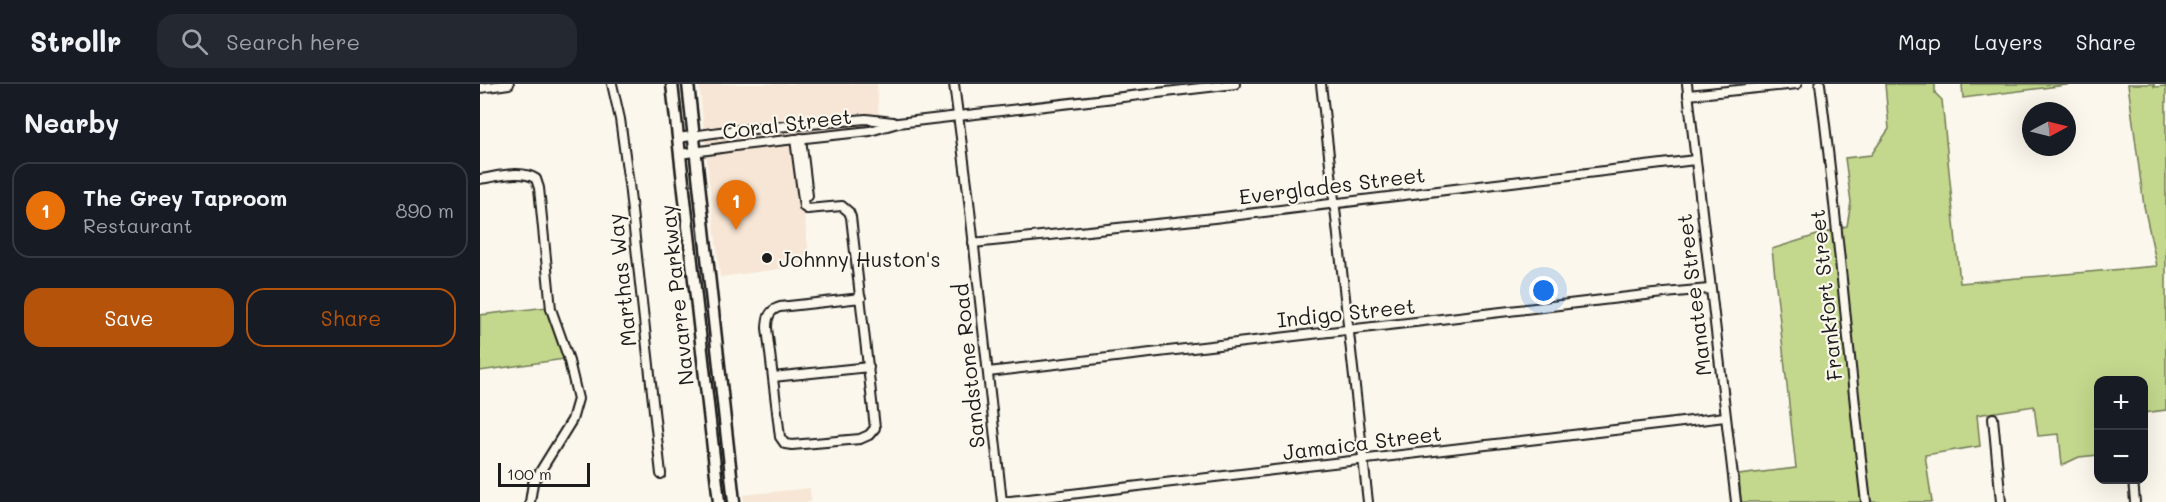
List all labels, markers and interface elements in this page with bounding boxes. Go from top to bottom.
search box [157,14,577,68]
text: Strollr [30,23,121,59]
icon: search [178,25,211,58]
text: Search here [226,27,360,56]
text: Map [1898,28,1941,55]
text: Layers [1974,28,2043,55]
text: Share [2076,28,2136,55]
street label: Coral Street [721,102,853,144]
north arrow [2022,102,2076,156]
text: Nearby [24,106,119,140]
street label: Everglades Street [1237,160,1427,210]
pin: 1 [716,180,756,230]
text: The Grey Taproom [83,183,287,212]
text: 1 [41,197,50,223]
text: 890 m [395,197,454,223]
street label: Navarre Parkway [653,203,699,387]
street label: Frankfort Street [1803,208,1847,382]
text: Restaurant [83,212,193,238]
street label: Marthas Way [601,212,641,348]
street label: Manatee Street [1670,212,1716,378]
place label: Johnny Huston's [779,245,941,272]
marker: Johnny Huston's [760,251,774,265]
your location [1529,276,1558,305]
street label: Sandstone Road [946,282,990,450]
button: Save [24,288,234,347]
button: Share [246,288,456,347]
street label: Indigo Street [1276,291,1416,333]
map controls [2094,376,2148,484]
button: + [2094,376,2148,430]
street label: Jamaica Street [1281,419,1443,465]
button: − [2094,430,2148,484]
scale bar [498,460,590,488]
text: 100 m [507,463,552,484]

